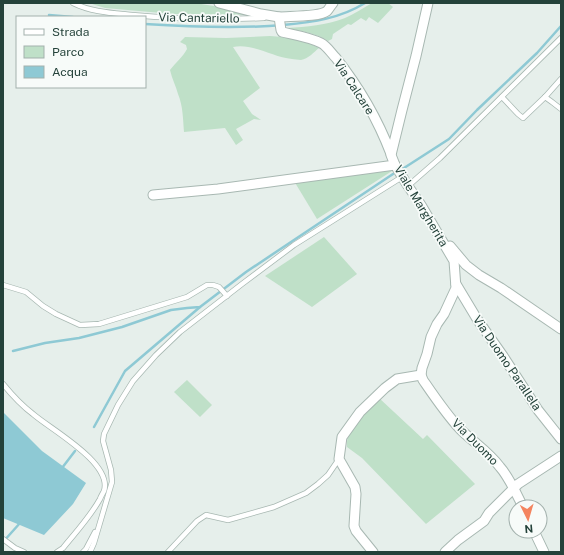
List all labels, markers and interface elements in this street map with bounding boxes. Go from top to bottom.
street label: Via Cantariello [158,10,240,26]
legend [16,16,146,88]
text: Strada [52,25,89,39]
text: Parco [52,45,84,59]
street label: Via Calcare [331,57,377,117]
text: Acqua [52,65,88,79]
street label: Viale Margherita [391,163,451,249]
street label: Via Duomo Parallela [470,313,544,413]
street label: Via Duomo [449,416,501,468]
north arrow [508,499,548,539]
text: N [524,523,534,535]

